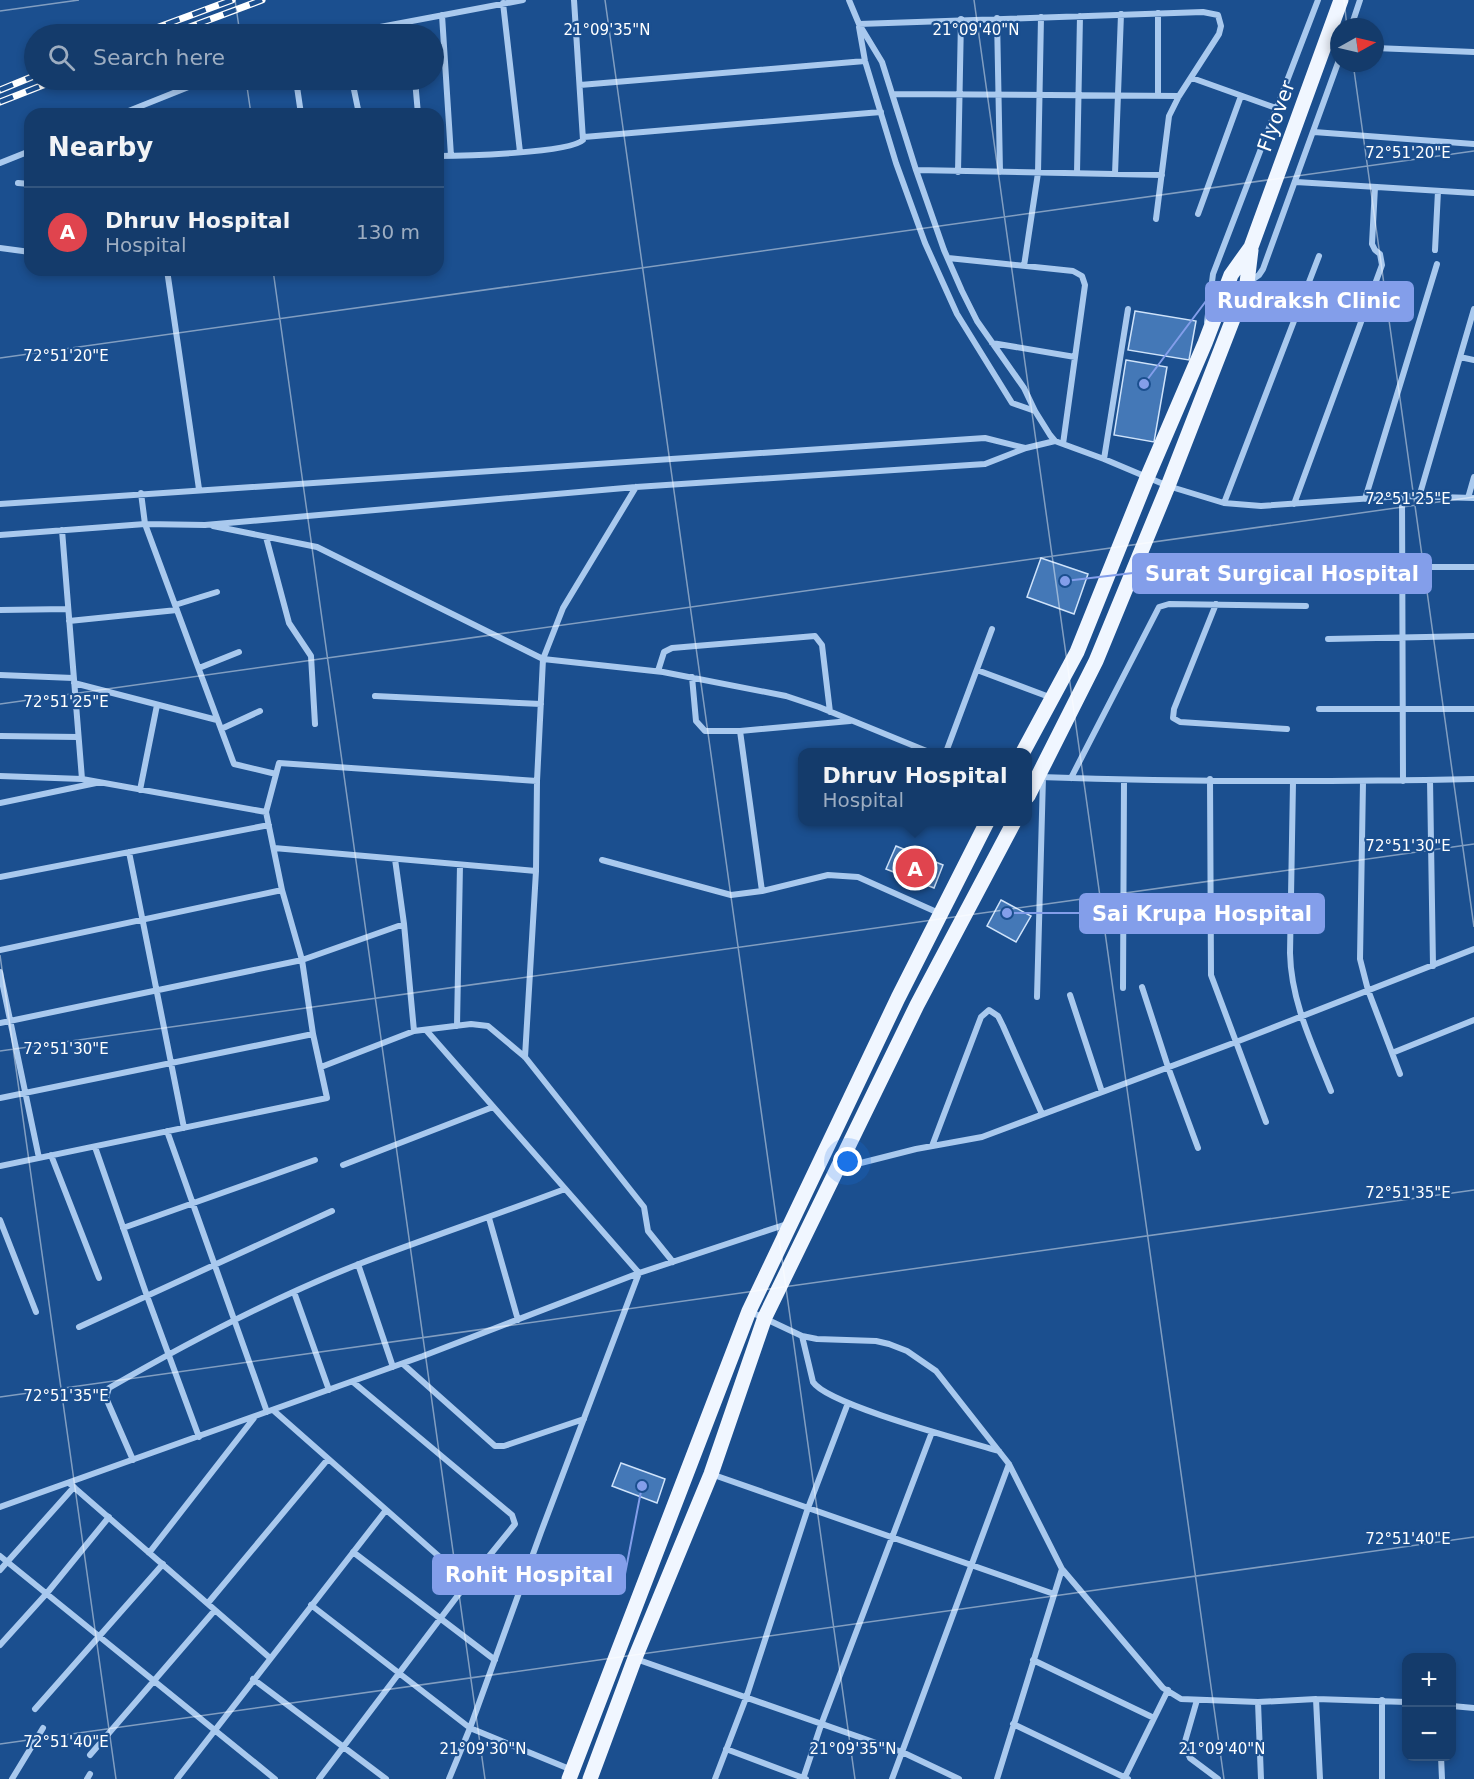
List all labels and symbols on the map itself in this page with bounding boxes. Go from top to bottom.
north arrow [1330,18,1384,72]
text: 21°09'35"N [563,21,651,39]
text: 21°09'40"N [932,21,1020,39]
street label: Flyover [1252,77,1300,155]
text: 72°51'20"E [1365,144,1451,162]
callout: Rudraksh Clinic [1206,282,1413,321]
text: Rudraksh Clinic [1217,289,1401,313]
text: 72°51'20"E [23,347,109,365]
text: 72°51'25"E [1365,490,1451,508]
callout: Surat Surgical Hospital [1133,554,1431,593]
text: Surat Surgical Hospital [1145,562,1419,586]
text: 72°51'25"E [23,693,109,711]
text: 72°51'30"E [1365,837,1451,855]
pin: A [896,846,934,890]
callout: Sai Krupa Hospital [1080,894,1324,933]
text: Sai Krupa Hospital [1092,902,1312,926]
text: 72°51'30"E [23,1040,109,1058]
your location [833,1147,862,1176]
text: 72°51'35"E [1365,1184,1451,1202]
text: 72°51'35"E [23,1387,109,1405]
text: 72°51'40"E [1365,1530,1451,1548]
callout: Rohit Hospital [433,1555,625,1594]
text: Rohit Hospital [445,1563,613,1587]
text: 72°51'40"E [23,1733,109,1751]
text: 21°09'30"N [439,1740,527,1758]
text: 21°09'35"N [809,1740,897,1758]
text: 21°09'40"N [1178,1740,1266,1758]

